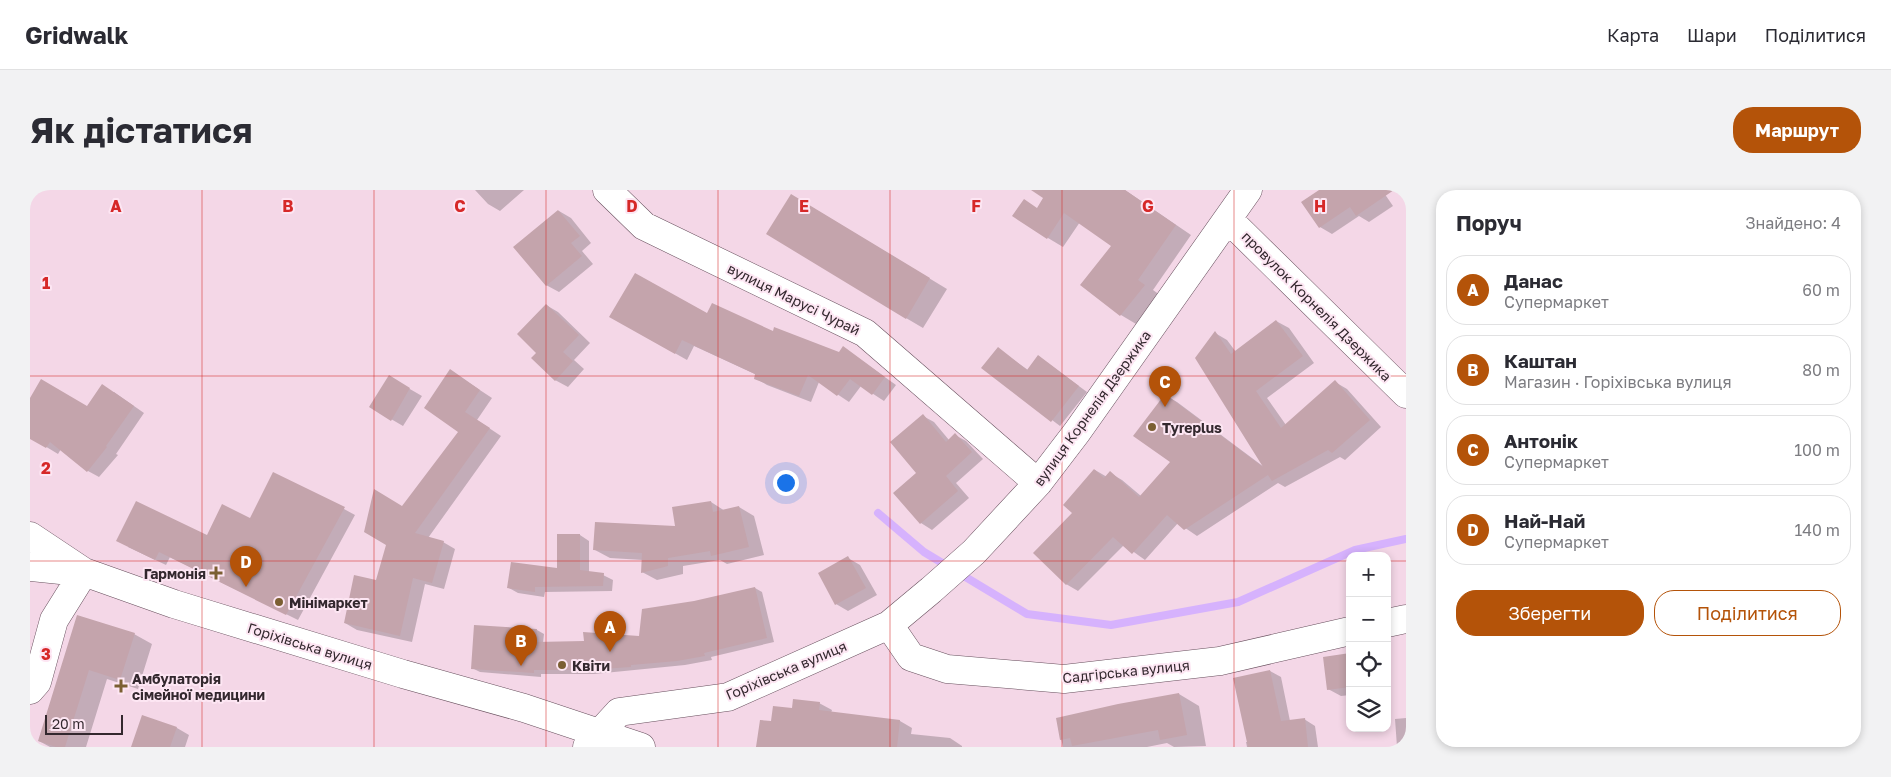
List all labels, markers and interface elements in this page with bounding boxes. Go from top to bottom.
text: Gridwalk [25,20,129,49]
text: Карта [1607,24,1659,46]
text: Шари [1687,24,1737,46]
text: Поділитися [1765,24,1866,46]
button: Маршрут [1733,107,1861,153]
text: Як дістатися [30,109,253,151]
text: A [110,196,122,216]
text: B [282,196,294,216]
text: C [454,196,466,216]
text: D [626,196,638,216]
text: E [799,196,809,216]
text: F [971,196,981,216]
text: G [1142,196,1154,216]
text: H [1314,196,1326,216]
text: Поруч [1456,210,1522,236]
text: Знайдено: 4 [1745,213,1841,233]
street label: провулок Корнелія Дзержика [1239,228,1395,384]
street label: вулиця Марусі Чурай [725,260,863,338]
text: Данас [1504,269,1563,292]
text: 1 [42,273,50,293]
text: A [1467,280,1479,300]
text: 60 m [1802,280,1840,300]
text: Супермаркет [1504,292,1609,312]
street label: вулиця Корнелія Дзержика [1030,327,1154,489]
text: Каштан [1504,349,1577,372]
text: B [1467,360,1479,380]
text: 80 m [1802,360,1840,380]
pin: C [1149,366,1181,407]
text: Магазин · Горіхівська вулиця [1504,372,1732,392]
place label: Tyreplus [1162,419,1222,436]
marker: Tyreplus [1146,421,1158,433]
text: Антонік [1504,429,1578,452]
text: C [1467,440,1479,460]
text: 100 m [1794,440,1840,460]
text: Супермаркет [1504,452,1609,472]
text: 2 [41,458,51,478]
your location [773,470,799,496]
text: Най-Най [1504,509,1585,532]
text: D [1467,520,1479,540]
text: 140 m [1794,520,1840,540]
text: Супермаркет [1504,532,1609,552]
pin: D [230,546,262,587]
map controls [1346,552,1391,732]
button: + [1346,552,1391,597]
place label: Гармонія [144,565,206,582]
marker: Гармонія [210,567,222,579]
button: Зберегти [1456,590,1644,636]
button: Поділитися [1654,590,1841,636]
place label: Мінімаркет [289,594,368,611]
marker: Мінімаркет [273,596,285,608]
button: − [1346,597,1391,642]
pin: A [594,611,626,652]
street label: Горіхівська вулиця [246,619,374,673]
pin: B [505,625,537,666]
street label: Горіхівська вулиця [723,637,849,703]
button: locate [1346,642,1391,687]
text: 3 [41,644,51,664]
street label: Садгірська вулиця [1062,656,1190,686]
place label: Квіти [572,657,610,674]
marker: Квіти [556,659,568,671]
place label: Амбулаторія сімейної медицини [132,670,265,703]
marker: Амбулаторія сімейної медицини [114,679,128,693]
button: layers [1346,687,1391,732]
scale bar [45,712,122,735]
text: 20 m [52,715,85,732]

